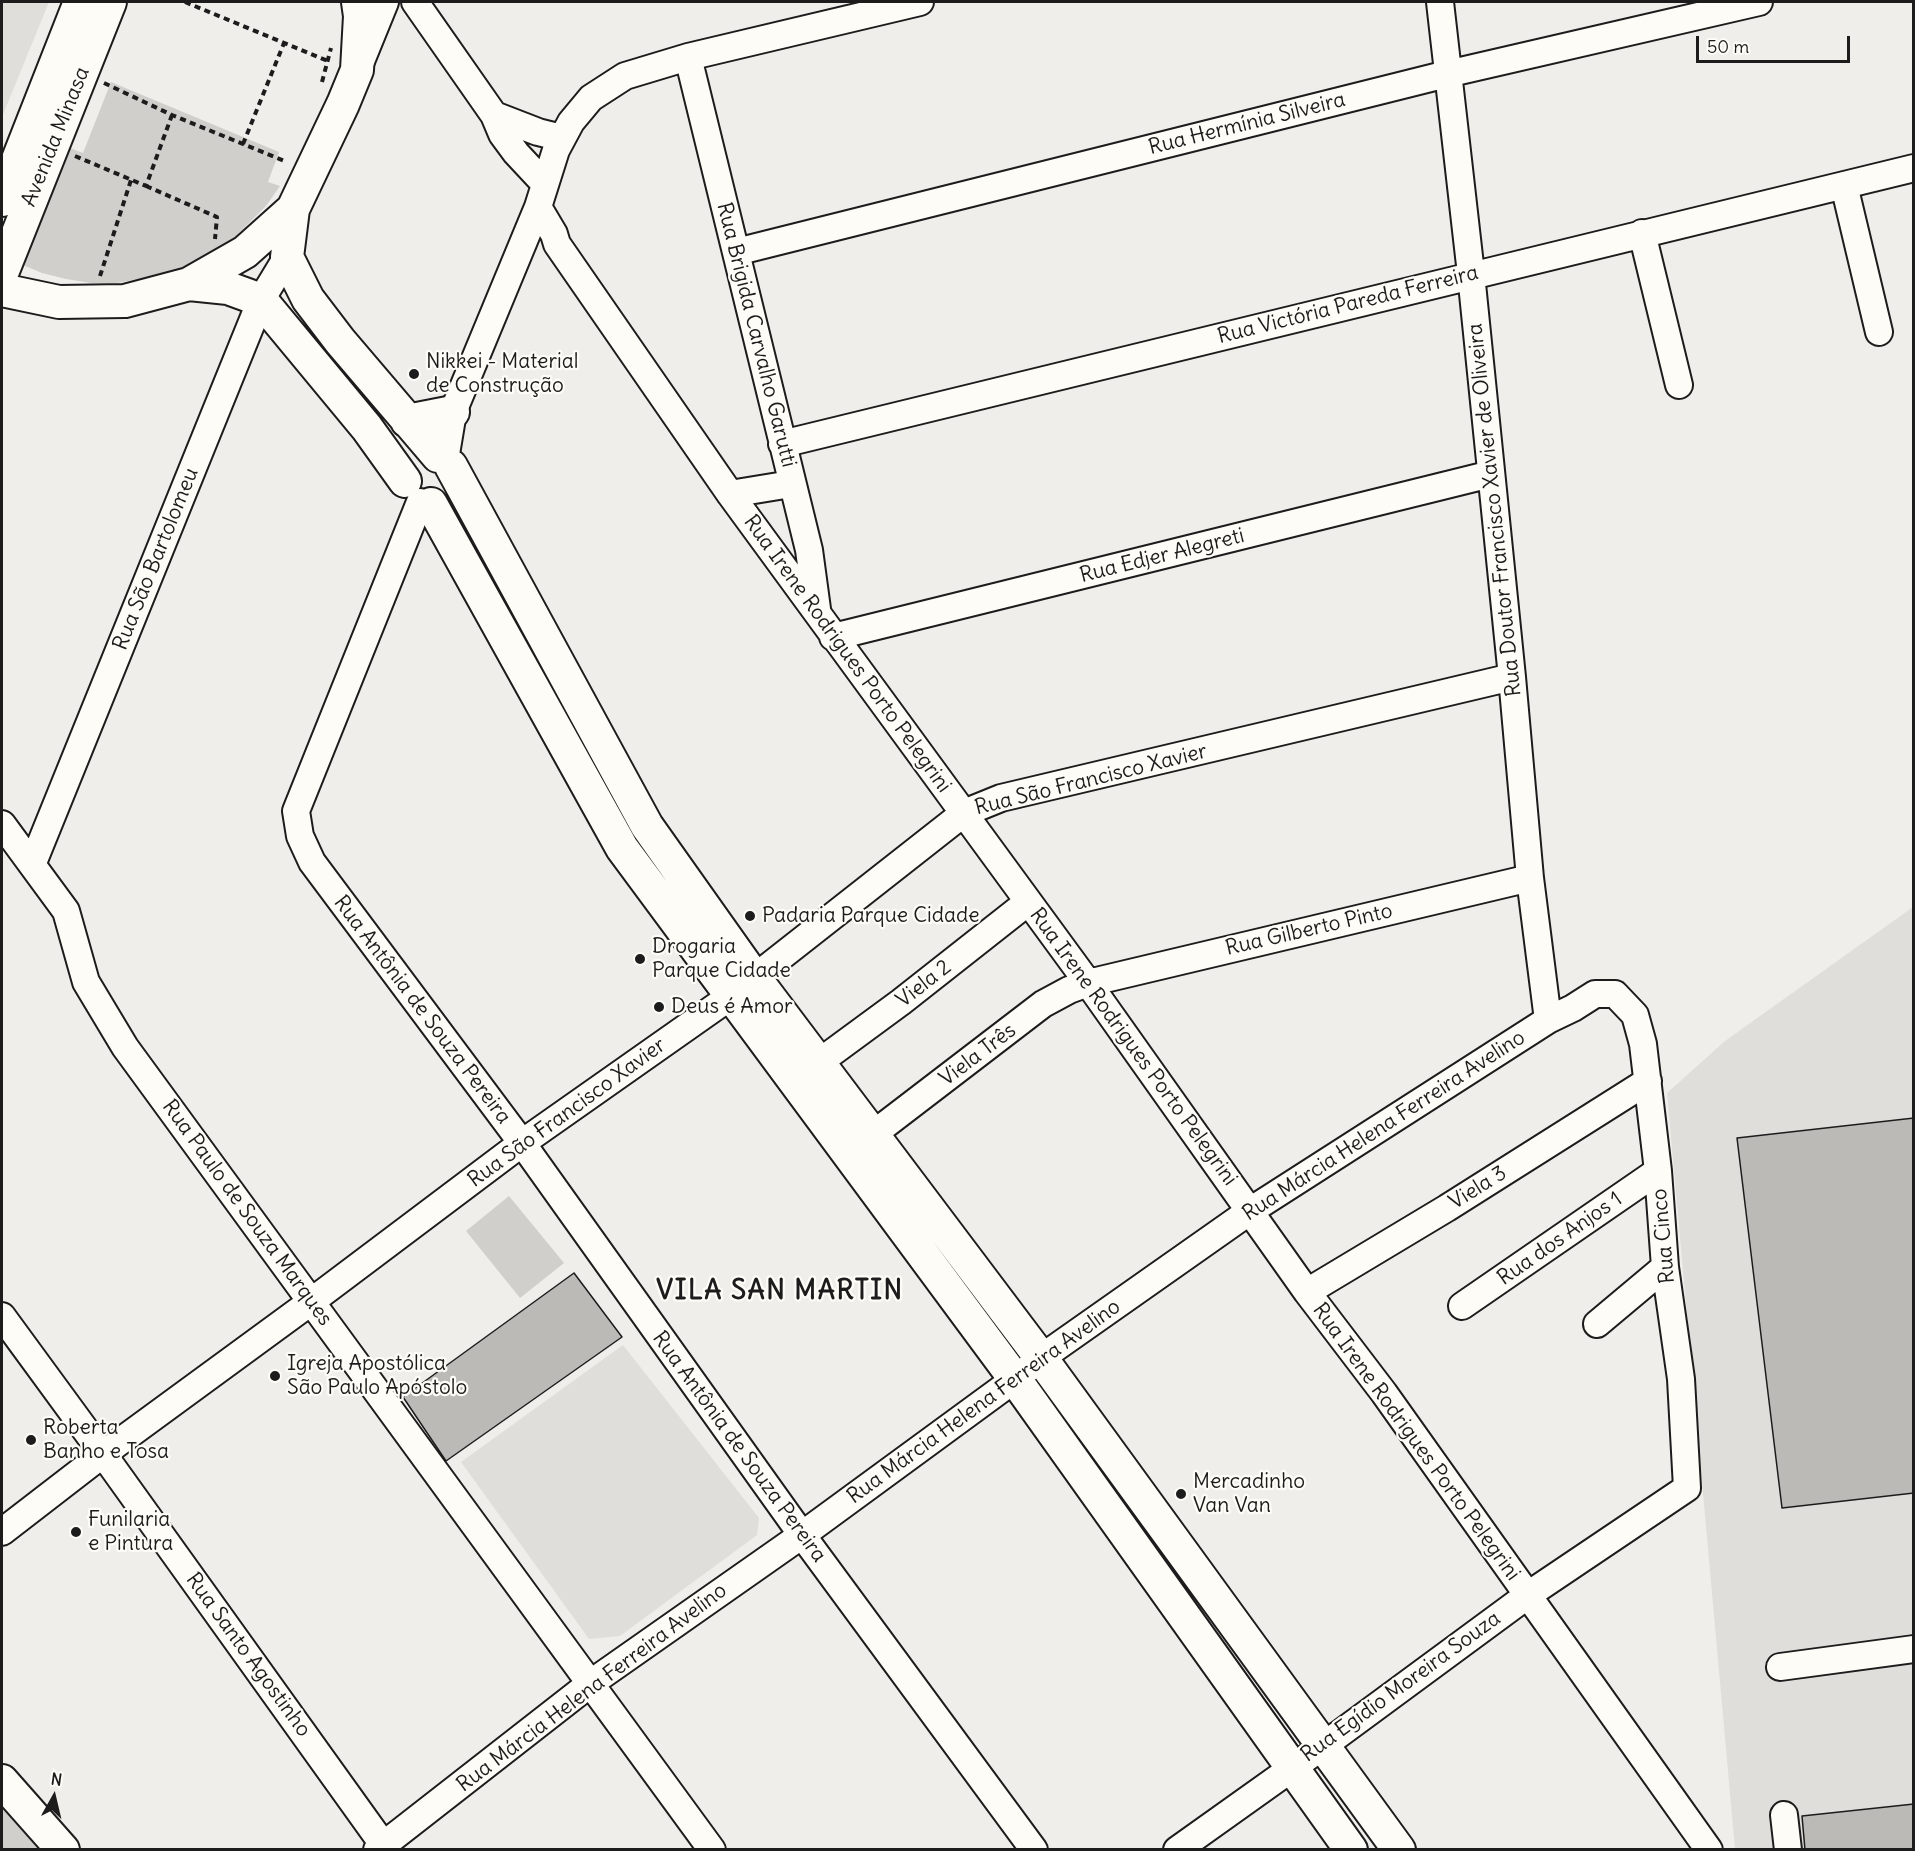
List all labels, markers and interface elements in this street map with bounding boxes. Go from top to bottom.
scale bar [1699,24,1854,62]
text: 50 m [1707,35,1749,58]
street label: Avenida Minasa [17,63,95,211]
street label: Rua Hermínia Silveira [1146,87,1348,161]
street label: Rua Brigida Carvalho Garutti [711,200,801,470]
street label: Rua Victória Pareda Ferreira [1215,260,1481,350]
street label: Rua Doutor Francisco Xavier de Oliveira [1463,322,1527,698]
place label: Nikkei - Material de Construção [426,349,578,399]
marker: Nikkei - Material de Construção [407,367,421,381]
street label: Rua São Bartolomeu [108,464,204,654]
street label: Rua Irene Rodrigues Porto Pelegrini [738,510,956,798]
street label: Rua Edjer Alegreti [1077,523,1247,589]
street label: Rua São Francisco Xavier [972,739,1210,821]
street label: Rua Antônia de Souza Pereira [328,891,516,1129]
street label: Rua Gilberto Pinto [1223,899,1395,961]
place label: Padaria Parque Cidade [762,903,979,929]
street label: Rua Irene Rodrigues Porto Pelegrini [1024,903,1242,1191]
marker: Padaria Parque Cidade [743,909,757,923]
place label: Drogaria Parque Cidade [652,934,791,984]
marker: Drogaria Parque Cidade [633,952,647,966]
street label: Viela 2 [892,955,956,1013]
place label: Deus é Amor [671,994,793,1020]
marker: Deus é Amor [652,1000,666,1014]
street label: Viela Três [935,1018,1021,1092]
street label: Rua Márcia Helena Ferreira Avelino [1238,1025,1530,1227]
street label: Rua São Francisco Xavier [463,1033,671,1193]
street label: Rua Paulo de Souza Marques [157,1095,337,1331]
street label: Viela 3 [1445,1161,1511,1215]
street label: Rua dos Anjos 1 [1493,1187,1627,1291]
street label: Rua Cinco [1647,1187,1681,1285]
district label: VILA SAN MARTIN [656,1275,904,1307]
street label: Rua Márcia Helena Ferreira Avelino [842,1294,1126,1510]
street label: Rua Irene Rodrigues Porto Pelegrini [1307,1298,1525,1586]
street label: Rua Antônia de Souza Pereira [647,1327,831,1567]
place label: Igreja Apostólica São Paulo Apóstolo [287,1351,467,1401]
marker: Igreja Apostólica São Paulo Apóstolo [268,1369,282,1383]
place label: Roberta Banho e Tosa [43,1415,169,1465]
marker: Roberta Banho e Tosa [24,1433,38,1447]
place label: Mercadinho Van Van [1193,1469,1305,1519]
marker: Mercadinho Van Van [1174,1487,1188,1501]
place label: Funilaria e Pintura [88,1507,173,1557]
marker: Funilaria e Pintura [69,1525,83,1539]
street label: Rua Santo Agostinho [180,1568,316,1742]
street label: Rua Márcia Helena Ferreira Avelino [452,1578,732,1798]
street label: Rua Egídio Moreira Souza [1296,1606,1506,1768]
north arrow [24,1767,84,1827]
text: N [50,1769,63,1790]

